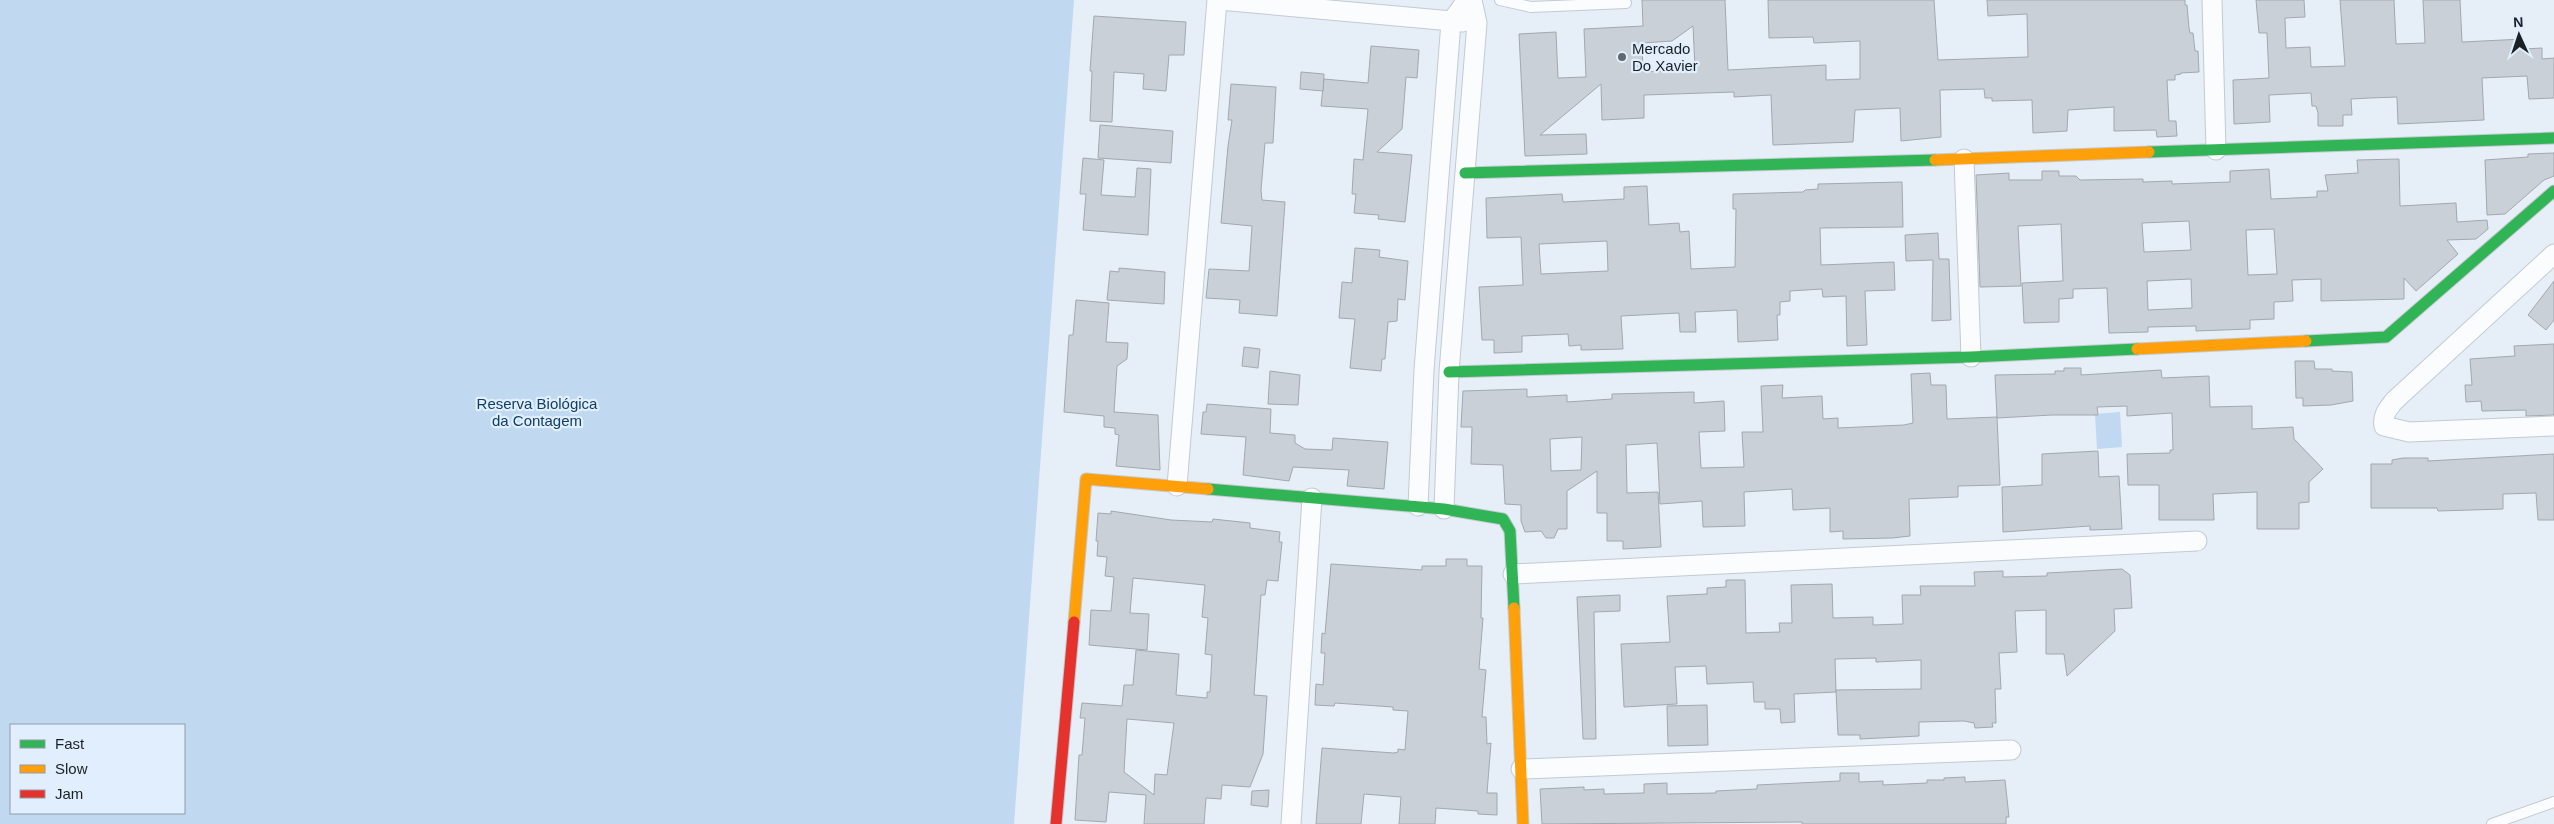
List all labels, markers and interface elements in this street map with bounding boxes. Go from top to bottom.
north arrow [2494,10,2544,60]
text: N [2513,14,2524,30]
place label: Mercado Do Xavier [1632,40,1698,74]
marker: Mercado Do Xavier [1616,51,1628,63]
park label: Reserva Biológica da Contagem [477,395,598,429]
legend [10,724,185,814]
text: Fast [55,735,85,752]
text: Slow [55,760,88,777]
text: Jam [55,785,83,802]

